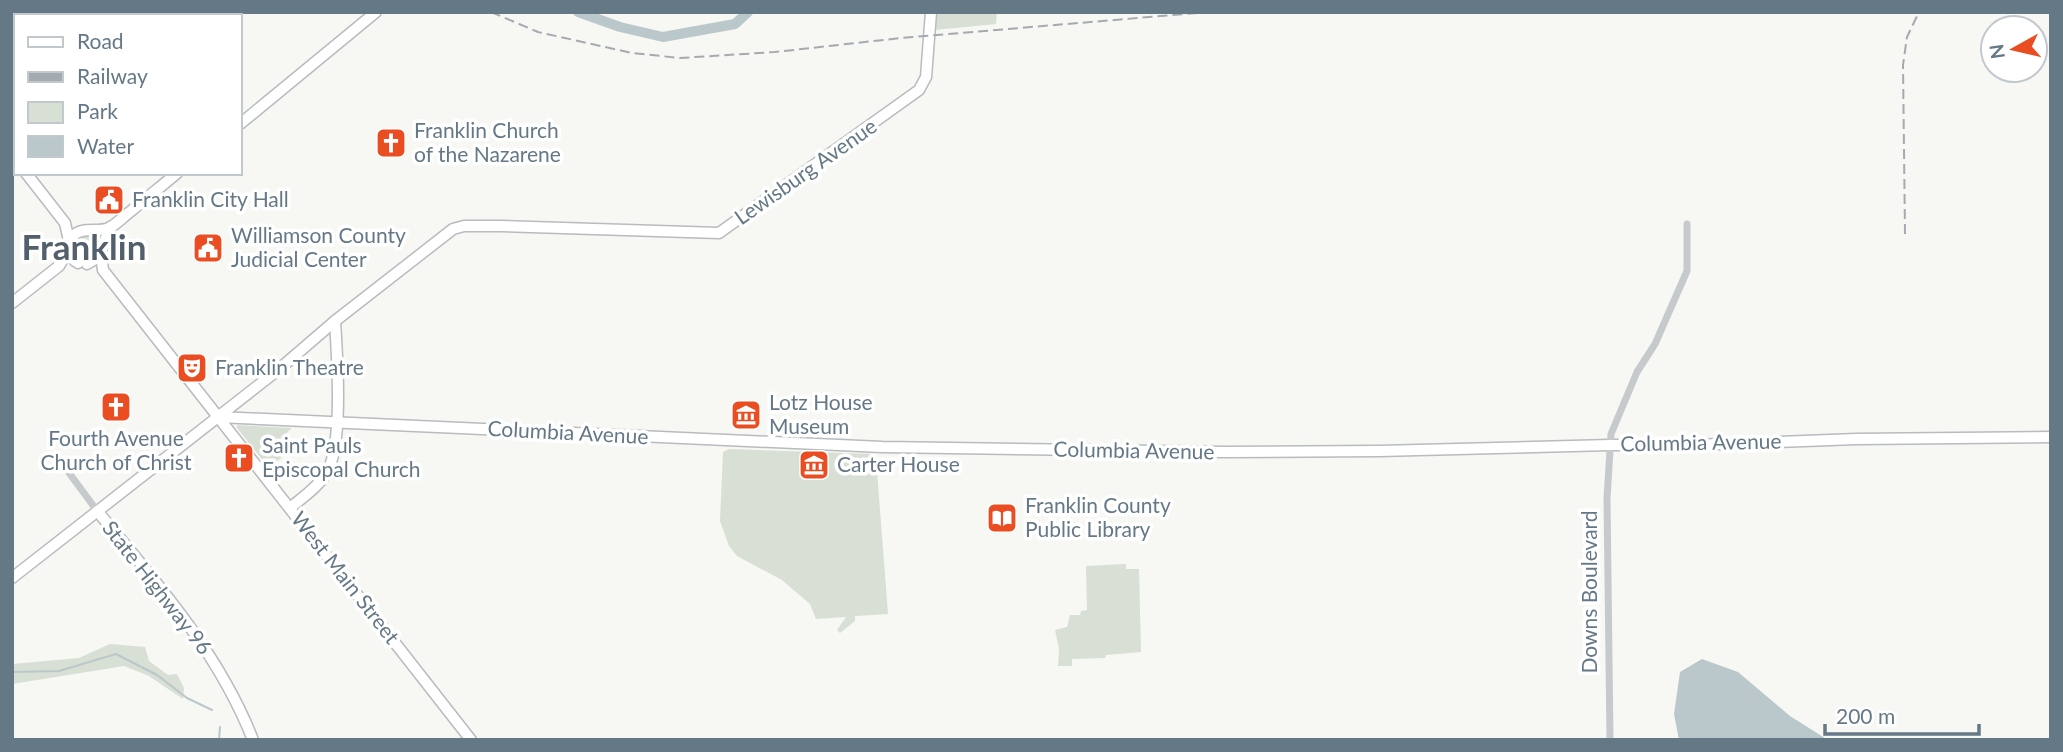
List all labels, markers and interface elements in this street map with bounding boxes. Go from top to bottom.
legend [14,14,242,175]
north arrow [1979,14,2049,84]
text: Road [77,28,124,53]
text: N [1984,43,2009,60]
text: Railway [77,63,148,88]
text: Park [77,98,118,123]
street label: Lewisburg Avenue [729,112,881,229]
place label: Franklin Church of the Nazarene [414,117,561,166]
church icon: Franklin Church of the Nazarene [374,126,408,160]
text: Water [77,133,134,158]
public building icon: Franklin City Hall [92,183,126,217]
place label: Franklin City Hall [132,186,289,211]
place label: Williamson County Judicial Center [231,222,406,271]
district label: Franklin [22,225,146,267]
public building icon: Williamson County Judicial Center [191,231,225,265]
theatre icon: Franklin Theatre [175,351,209,385]
place label: Franklin Theatre [215,354,364,379]
place label: Lotz House Museum [769,389,873,438]
church icon: Fourth Avenue Church of Christ [99,390,133,424]
museum icon: Lotz House Museum [729,398,763,432]
street label: Columbia Avenue [487,415,649,448]
place label: Fourth Avenue Church of Christ [41,425,192,474]
street label: Columbia Avenue [1620,428,1782,455]
place label: Saint Pauls Episcopal Church [262,432,420,481]
street label: Columbia Avenue [1053,436,1215,463]
church icon: Saint Pauls Episcopal Church [222,441,256,475]
museum icon: Carter House [797,448,831,482]
place label: Carter House [837,451,960,476]
place label: Franklin County Public Library [1025,492,1171,541]
library icon: Franklin County Public Library [985,501,1019,535]
street label: West Main Street [287,506,406,648]
street label: Downs Boulevard [1576,510,1601,674]
street label: State Highway 96 [98,515,218,659]
scale bar [1825,692,1979,736]
text: 200 m [1836,703,1895,728]

